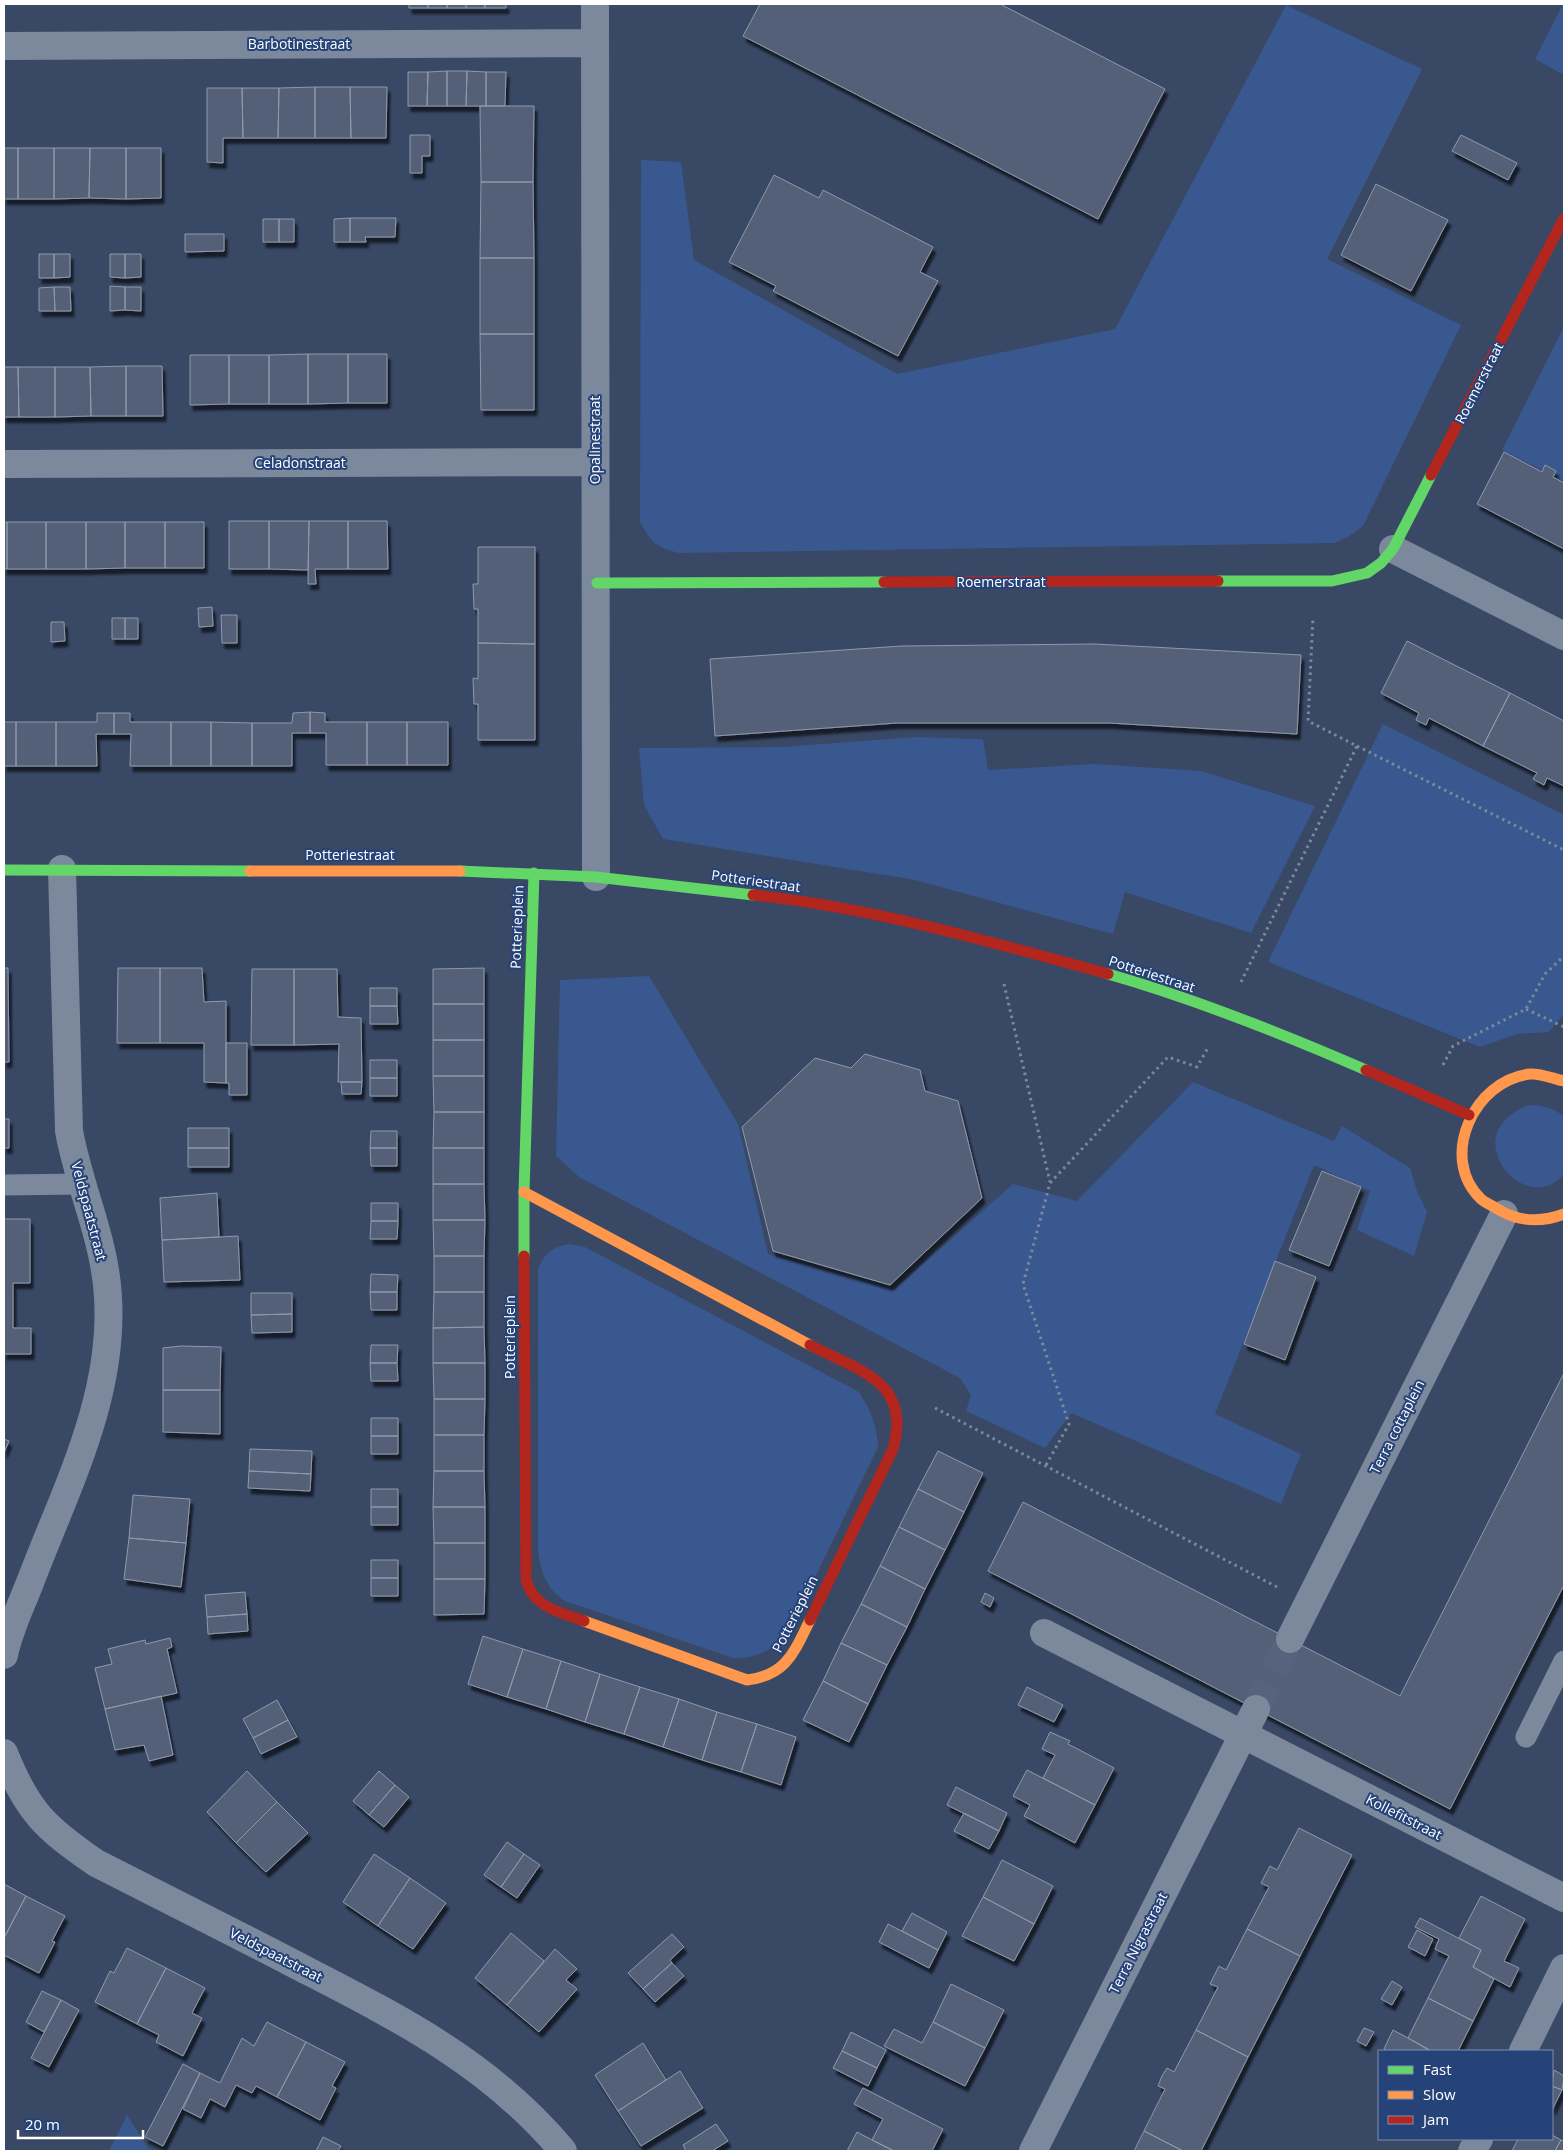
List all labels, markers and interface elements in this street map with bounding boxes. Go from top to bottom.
street label: Barbotinestraat [248,34,350,53]
street label: Roemerstraat [1450,339,1507,427]
street label: Opalinestraat [585,396,604,484]
street label: Celadonstraat [254,453,346,472]
street label: Roemerstraat [956,572,1046,591]
street label: Potteriestraat [305,845,395,864]
street label: Potteriestraat [710,865,802,896]
street label: Potterieplein [506,885,527,969]
street label: Potteriestraat [1107,951,1198,996]
street label: Veldspaatstraat [67,1159,112,1263]
street label: Potterieplein [500,1295,519,1379]
street label: Terra cottaplein [1365,1376,1428,1477]
street label: Potterieplein [767,1572,822,1655]
street label: Kollefitstraat [1363,1789,1446,1844]
street label: Terra Nigrastraat [1104,1889,1171,1997]
street label: Veldspaatstraat [226,1923,326,1986]
legend [1378,2050,1553,2140]
text: Fast [1423,2059,1452,2079]
text: Slow [1423,2084,1456,2104]
scale bar [18,2108,142,2140]
text: Jam [1421,2109,1449,2129]
text: 20 m [25,2114,60,2134]

